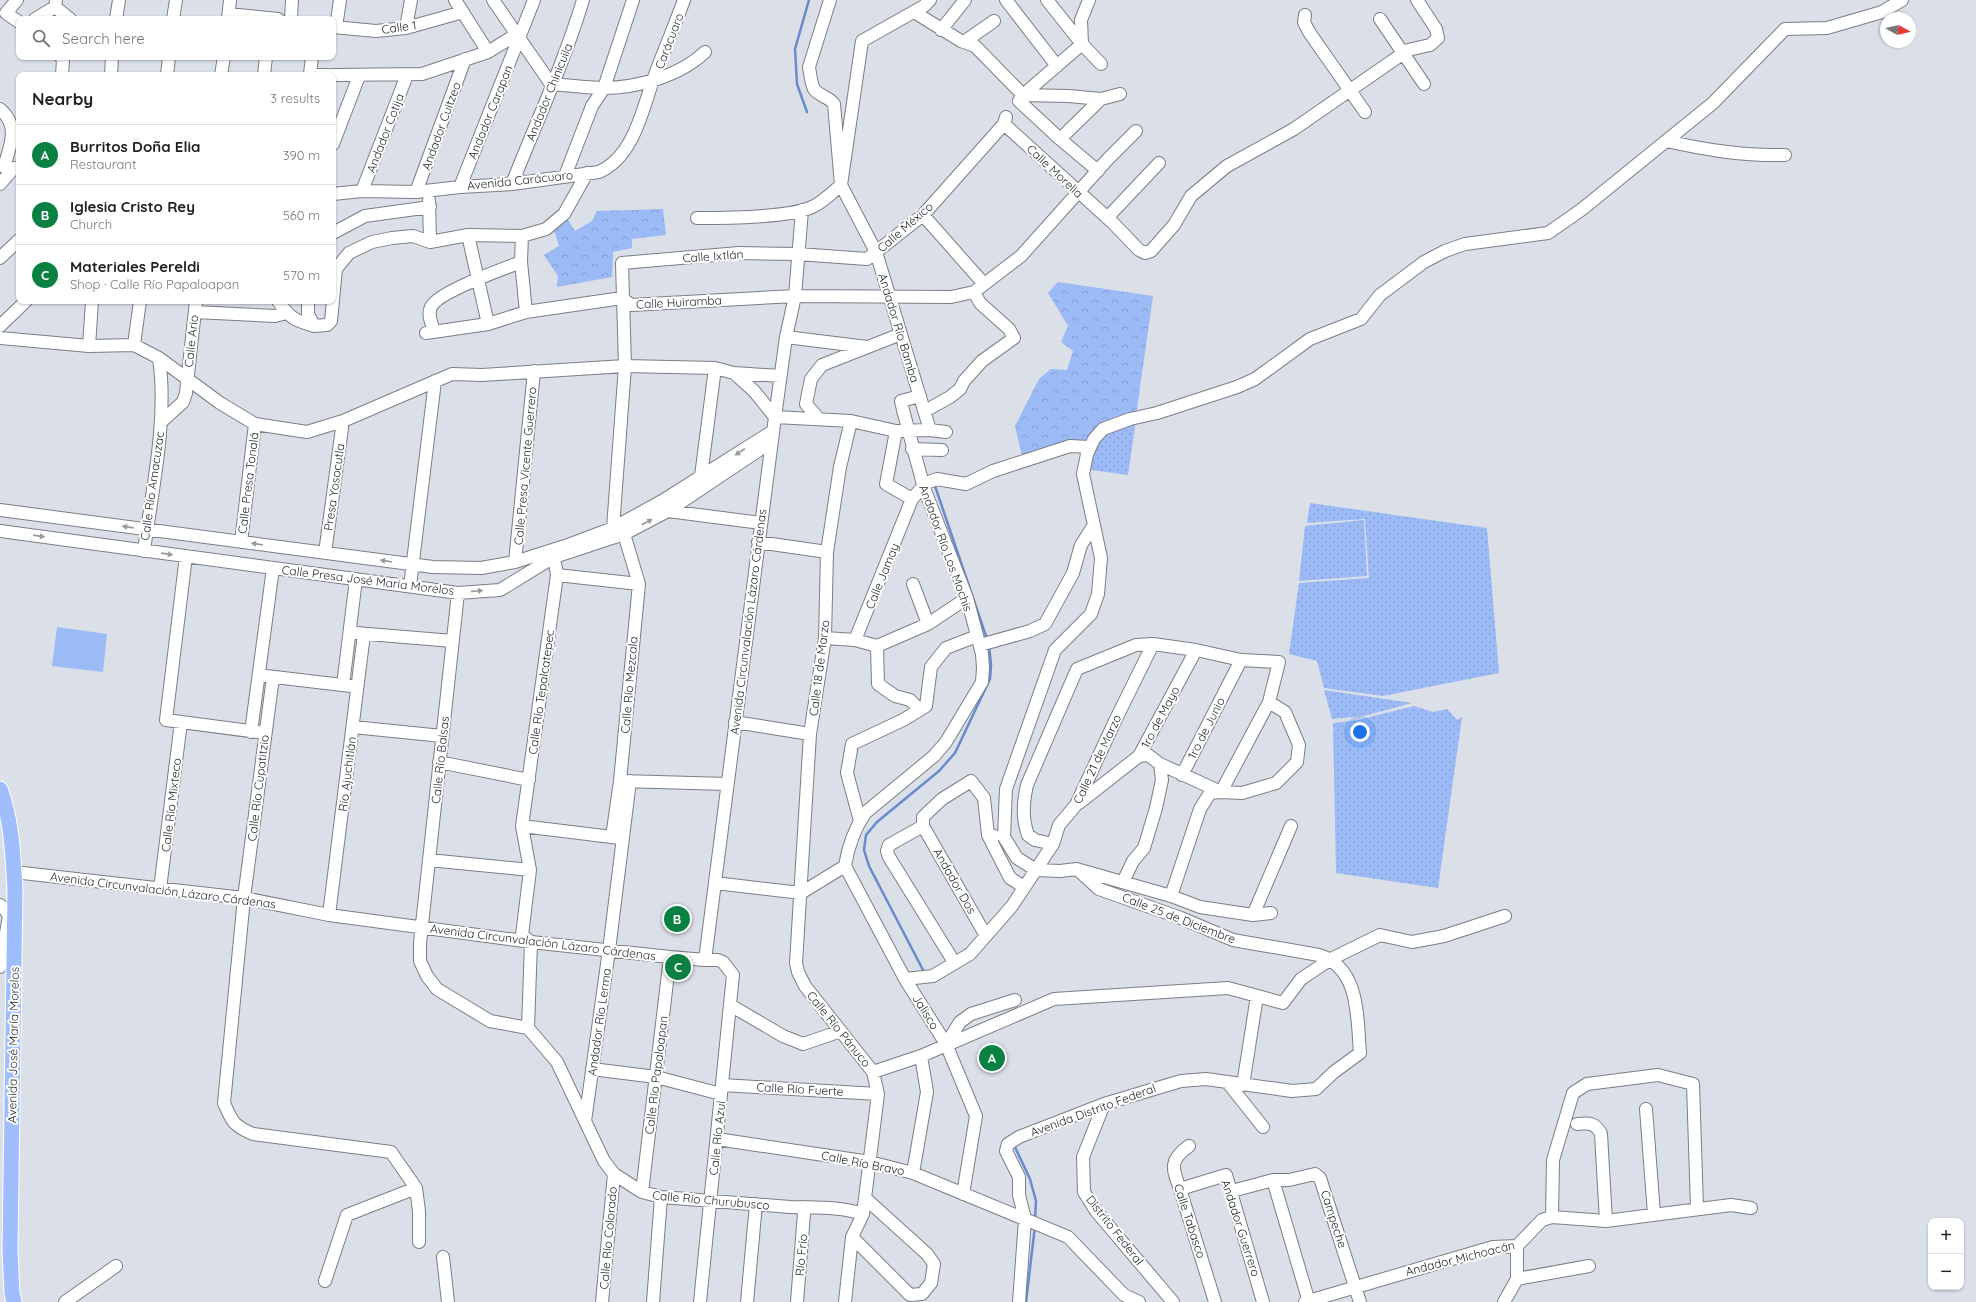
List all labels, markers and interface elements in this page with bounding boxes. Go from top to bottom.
street label: Carácuaro [651,11,687,71]
north arrow [1880,12,1916,48]
search box [16,16,336,60]
street label: Calle 1 [381,17,417,37]
icon: search [30,27,52,49]
text: Search here [62,29,145,48]
street label: Andador Chinicuila [523,41,575,143]
street label: Andador Carapan [464,63,516,161]
street label: Andador Cuitzeo [418,80,464,172]
text: Nearby [32,88,93,109]
text: 3 results [270,90,320,106]
street label: Andador Cotija [363,91,407,175]
text: Burritos Doña Elia [70,137,200,156]
street label: Calle Morelia [1024,141,1086,201]
text: A [41,147,49,163]
text: 390 m [283,147,320,163]
text: Restaurant [70,156,136,172]
street label: Avenida Carácuaro [466,167,574,193]
text: Iglesia Cristo Rey [70,197,195,216]
street label: Calle México [874,199,936,255]
text: B [41,207,49,223]
text: 560 m [283,207,320,223]
text: Church [70,216,112,232]
street label: Calle Ixtlán [682,246,744,266]
text: Materiales Pereldi [70,257,200,276]
text: C [41,267,49,283]
text: 570 m [283,267,320,283]
street label: Andador Río Bamba [875,272,923,384]
text: Shop · Calle Río Papaloapan [70,276,239,292]
street label: Calle Huiramba [636,292,722,312]
street label: Calle Ario [181,314,201,368]
street label: Calle Presa Vicente Guerrero [511,386,539,546]
street label: Calle Río Amacuzac [137,431,167,541]
street label: Calle Presa Tonalá [234,431,262,535]
street label: Presa Yosocutla [320,442,348,532]
one-way arrow [734,448,746,455]
street label: Andador Río Los Mochis [916,483,976,614]
street label: Avenida Circunvalación Lázaro Cárdenas [727,508,769,736]
one-way arrow [641,519,653,525]
one-way arrow [122,524,134,530]
one-way arrow [33,533,45,540]
one-way arrow [251,541,263,547]
street label: Calle Jamay [862,541,902,611]
one-way arrow [161,551,174,557]
one-way arrow [380,558,392,564]
street label: Calle Presa José María Morelos [281,562,455,598]
one-way arrow [471,588,483,595]
street label: Calle 18 de Marzo [806,619,832,717]
street label: Calle Río Tepalcatepec [525,629,557,755]
street label: Calle Río Mezcala [617,636,641,734]
street label: 1ro de Mayo [1137,684,1183,750]
street label: 1ro de Junio [1184,695,1228,761]
street label: Calle 21 de Marzo [1070,712,1124,806]
street label: Calle Río Balsas [428,715,452,805]
your location [1350,722,1370,742]
street label: Calle Río Cupatitzio [244,734,272,842]
street label: Río Ajuchitlán [335,736,359,812]
street label: Calle Río Mixteco [158,757,184,853]
street label: Andador Dos [930,846,980,917]
street label: Avenida Circunvalación Lázaro Cárdenas [49,869,277,911]
street label: Calle 25 de Diciembre [1120,889,1238,947]
pin: B [664,904,690,934]
street label: Avenida Circunvalación Lázaro Cárdenas [429,921,657,963]
pin: C [665,952,691,982]
street label: Avenida José María Morelos [4,966,22,1123]
street label: Andador Río Lerma [584,967,614,1077]
street label: Calle Río Pánuco [804,988,874,1070]
street label: Jalisco [909,992,943,1032]
street label: Calle Río Papaloapan [641,1015,671,1135]
pin: A [979,1043,1005,1073]
street label: Calle Río Fuerte [756,1079,844,1099]
street label: Avenida Distrito Federal [1028,1080,1158,1140]
street label: Calle Río Azul [706,1100,728,1176]
street label: Calle Río Bravo [820,1148,906,1178]
street label: Andador Guerrero [1218,1178,1264,1278]
street label: Calle Tabasco [1171,1182,1209,1260]
street label: Calle Río Colorado [596,1186,620,1290]
street label: Calle Río Churubusco [652,1187,770,1213]
street label: Campeche [1318,1188,1350,1250]
street label: Distrito Federal [1083,1192,1147,1268]
map controls [1928,1218,1964,1290]
button: + [1928,1218,1964,1254]
street label: Río Frío [792,1233,810,1277]
street label: Andador Michoacán [1404,1237,1516,1279]
button: − [1928,1254,1964,1290]

